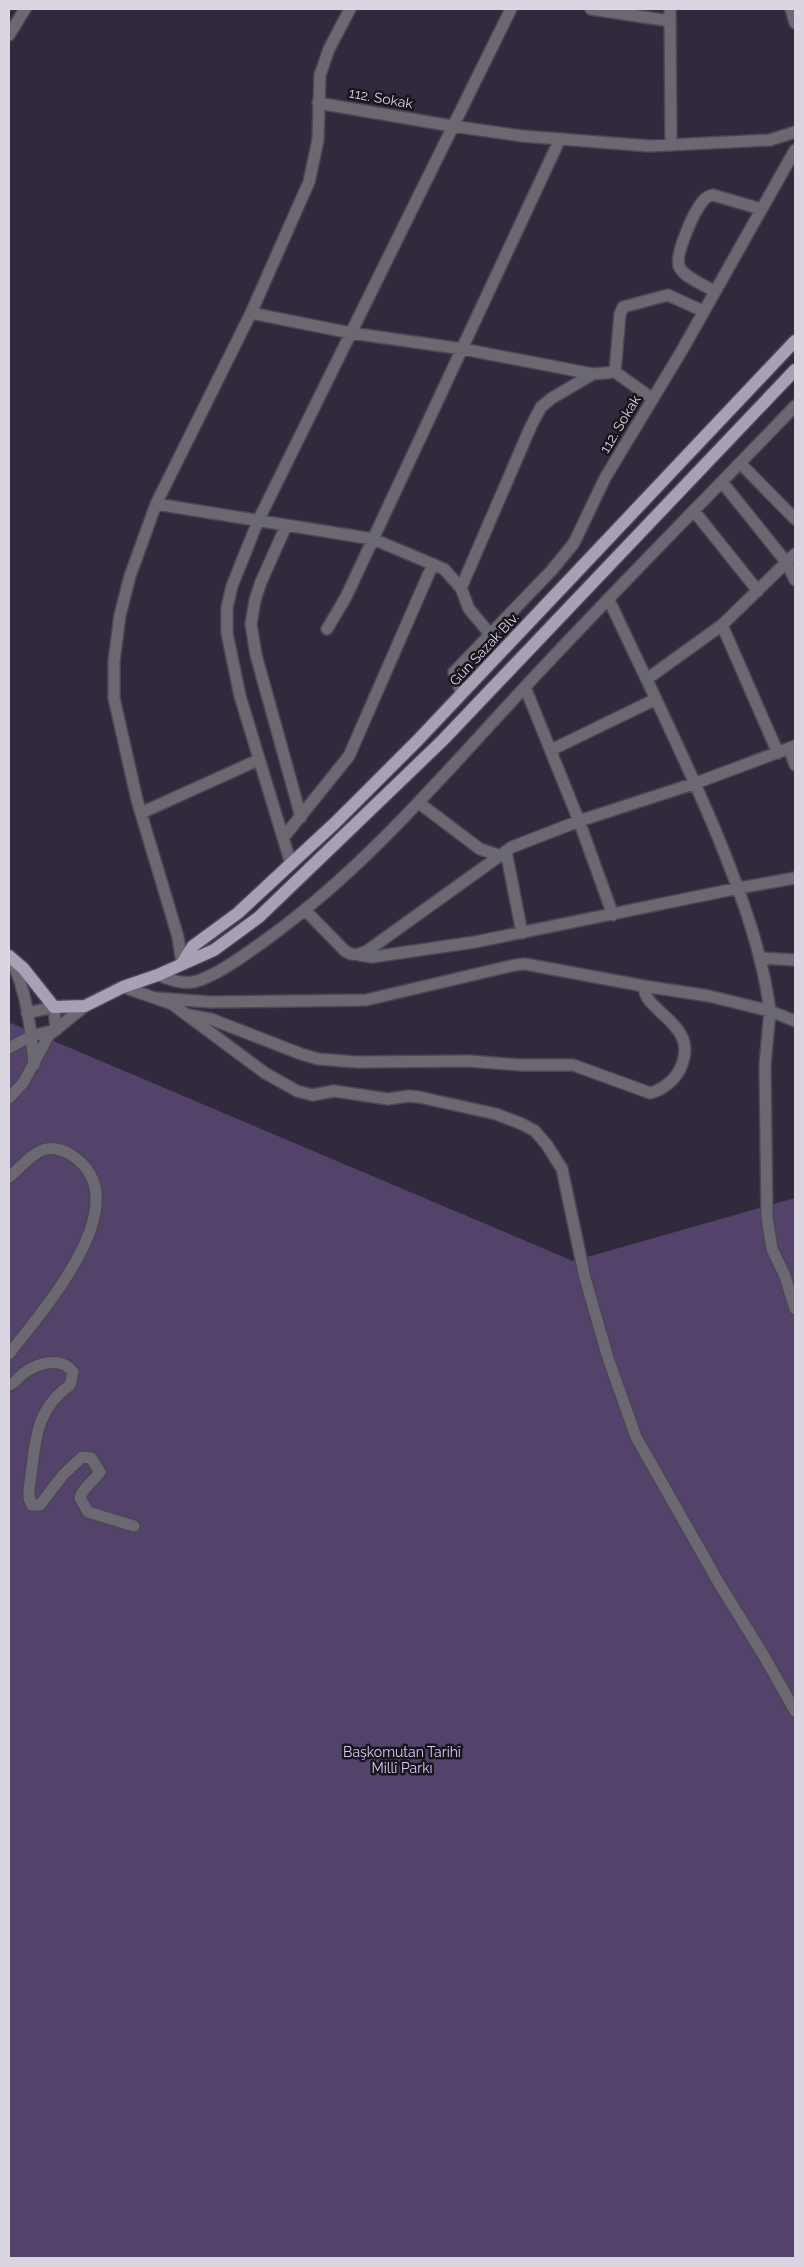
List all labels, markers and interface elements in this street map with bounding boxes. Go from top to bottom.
street label: 112. Sokak [348,84,415,112]
street label: 112. Sokak [596,392,644,456]
street label: Gün Sazak Blv. [446,609,522,689]
park label: Başkomutan Tarihî Millî Parkı [343,1744,462,1776]

